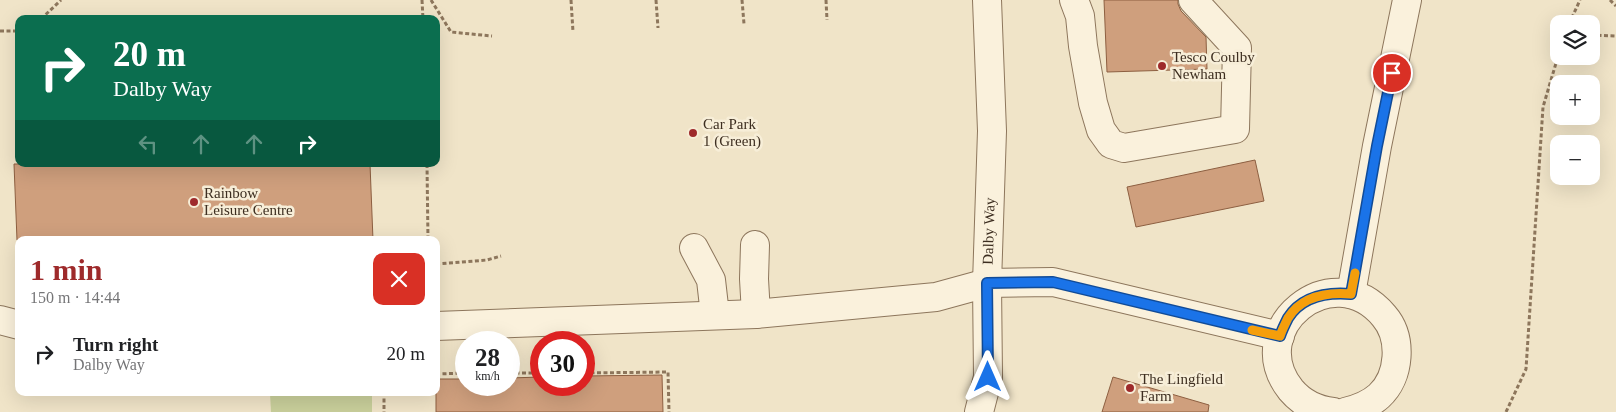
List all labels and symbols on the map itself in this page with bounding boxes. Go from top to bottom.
place label: Tesco Coulby Newham [1172,49,1255,82]
pin [1371,52,1413,94]
marker: Tesco Coulby Newham [1156,60,1168,72]
place label: Car Park 1 (Green) [703,116,761,150]
marker: Car Park 1 (Green) [687,127,699,139]
place label: Rainbow Leisure Centre [204,185,293,218]
marker: Rainbow Leisure Centre [188,196,200,208]
street label: Dalby Way [980,197,998,265]
speed limit sign: 30 [530,331,595,396]
position arrow [961,350,1013,402]
place label: The Lingfield Farm [1140,371,1223,404]
marker: The Lingfield Farm [1124,382,1136,394]

